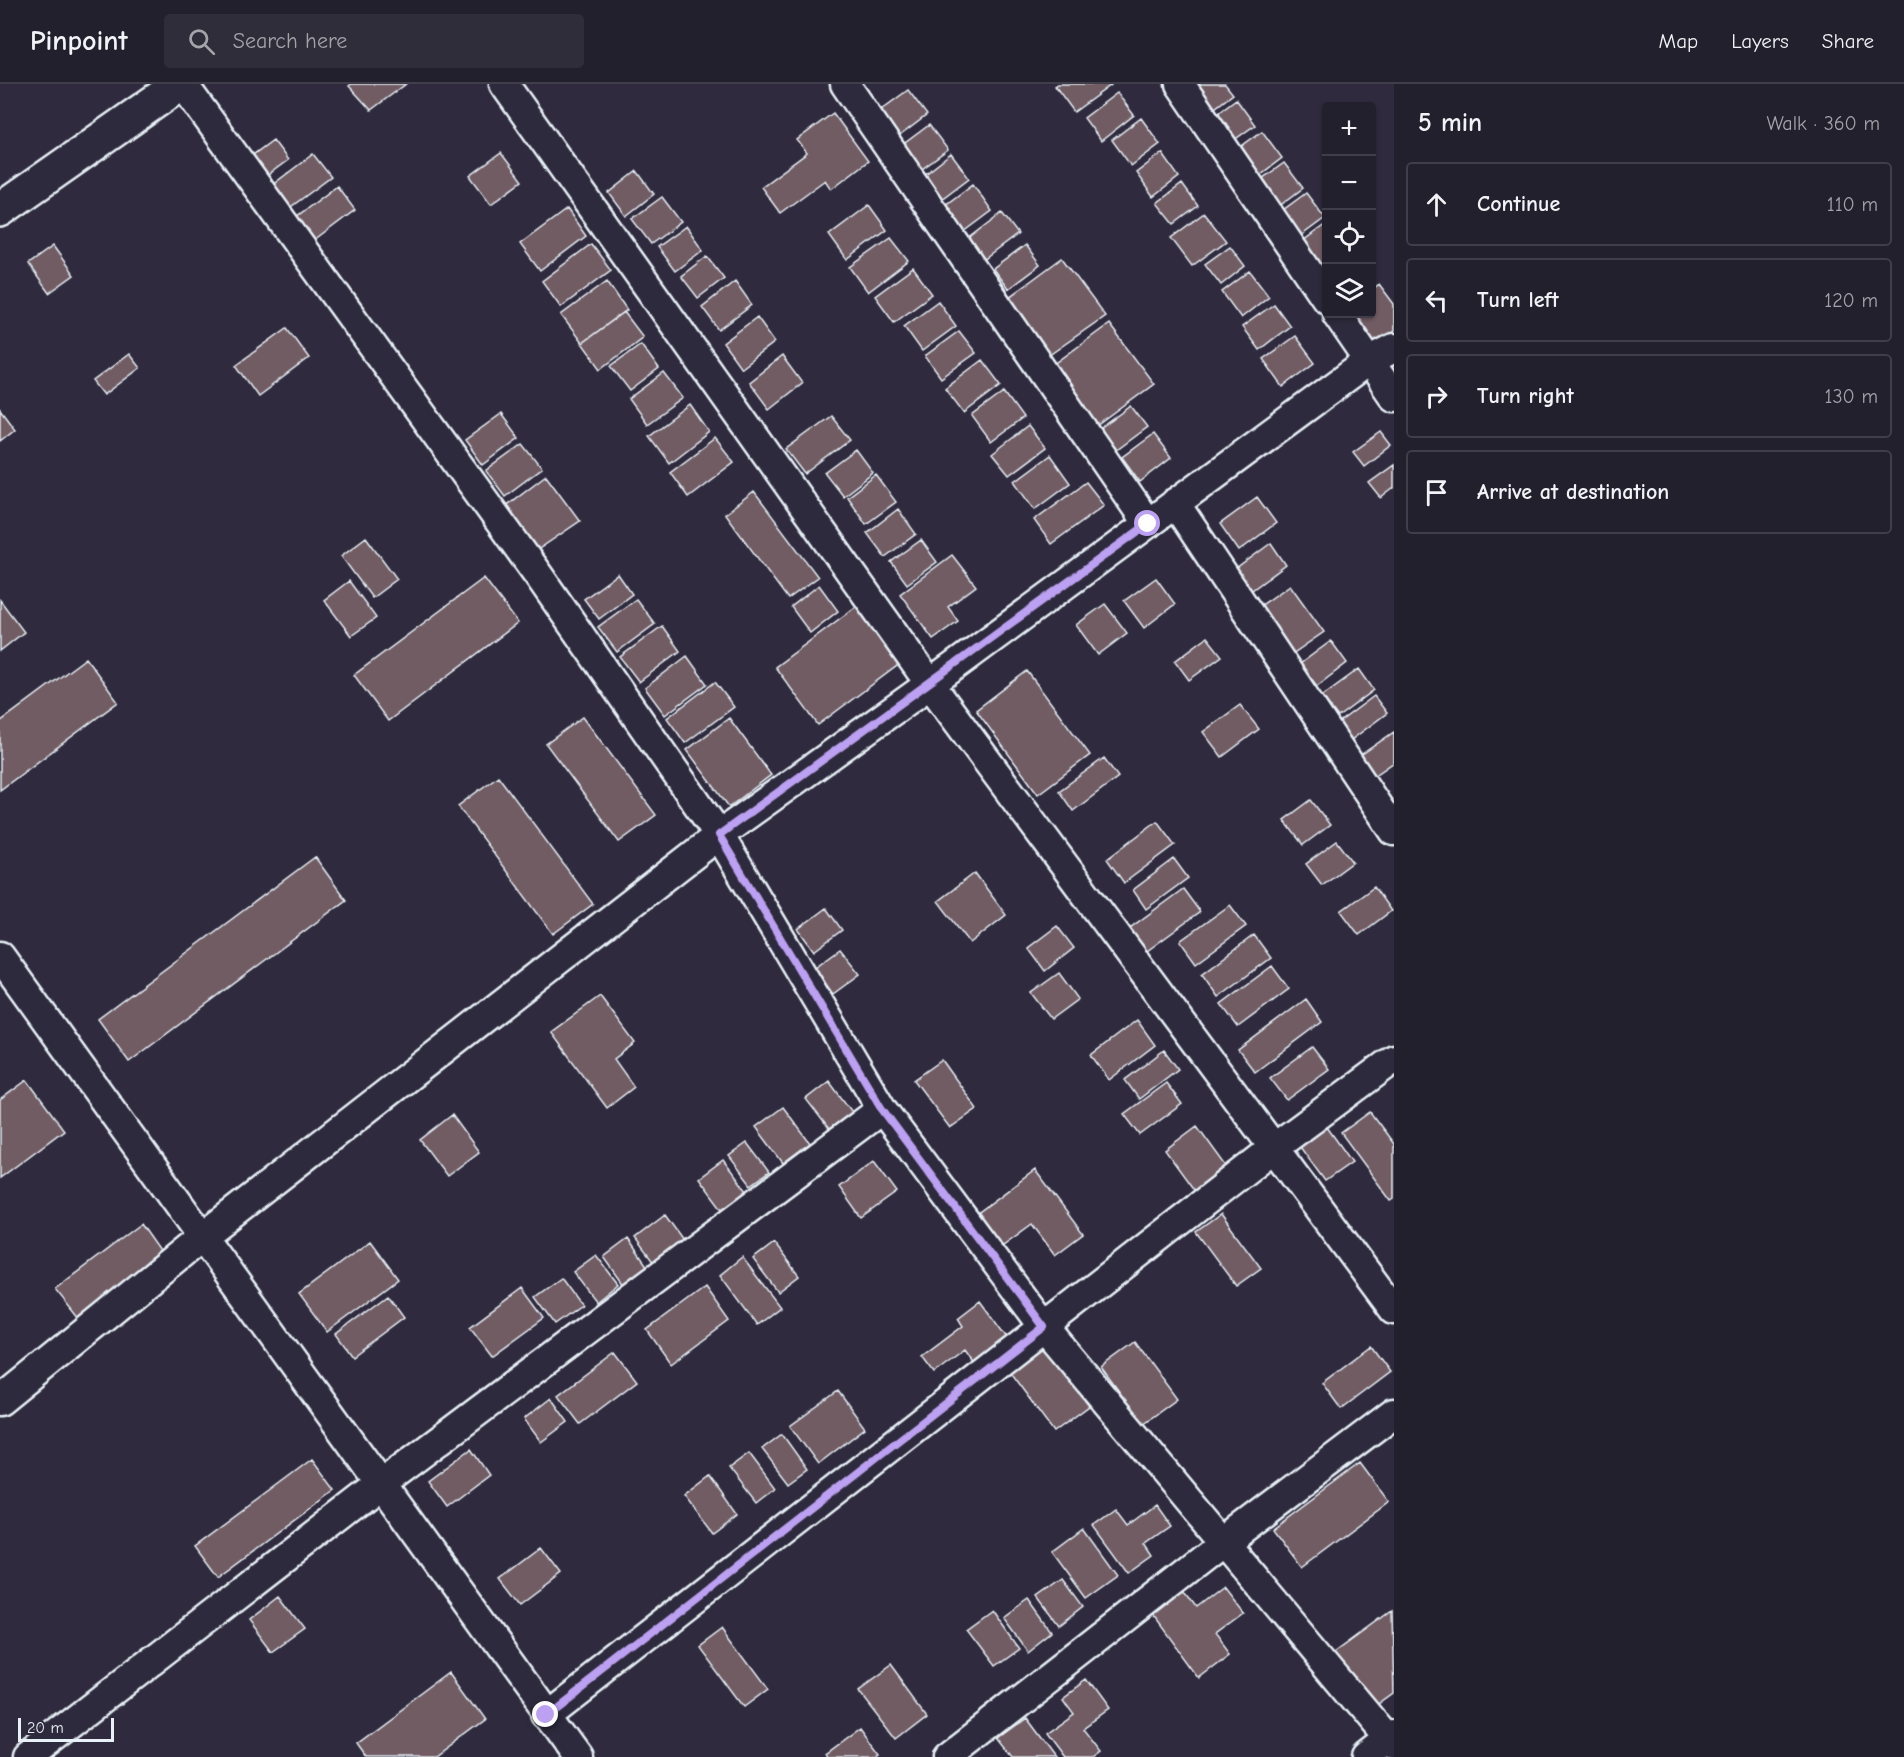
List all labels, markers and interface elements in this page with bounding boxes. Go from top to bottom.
search box [164,14,584,68]
text: Pinpoint [30,25,128,57]
icon: search [185,25,218,58]
text: Search here [233,28,347,54]
text: Map [1659,29,1698,53]
text: Layers [1731,29,1789,53]
text: Share [1822,29,1874,53]
map controls [1322,102,1376,318]
button: + [1322,102,1376,156]
text: 5 min [1418,108,1482,138]
text: Walk · 360 m [1766,112,1880,135]
button: − [1322,156,1376,210]
icon: ahead [1420,188,1453,221]
text: Continue [1477,191,1560,217]
text: 110 m [1827,193,1878,216]
button: locate [1322,210,1376,264]
button: layers [1322,264,1376,318]
icon: left [1420,284,1453,317]
text: Turn left [1477,287,1559,313]
text: 120 m [1824,289,1878,312]
icon: right [1420,380,1453,413]
text: Turn right [1477,383,1574,409]
text: 130 m [1825,385,1878,408]
icon: arrive [1420,476,1453,509]
text: Arrive at destination [1477,479,1669,505]
route start [1134,510,1160,536]
route end [532,1701,558,1727]
scale bar [18,1715,114,1742]
text: 20 m [27,1719,64,1737]

